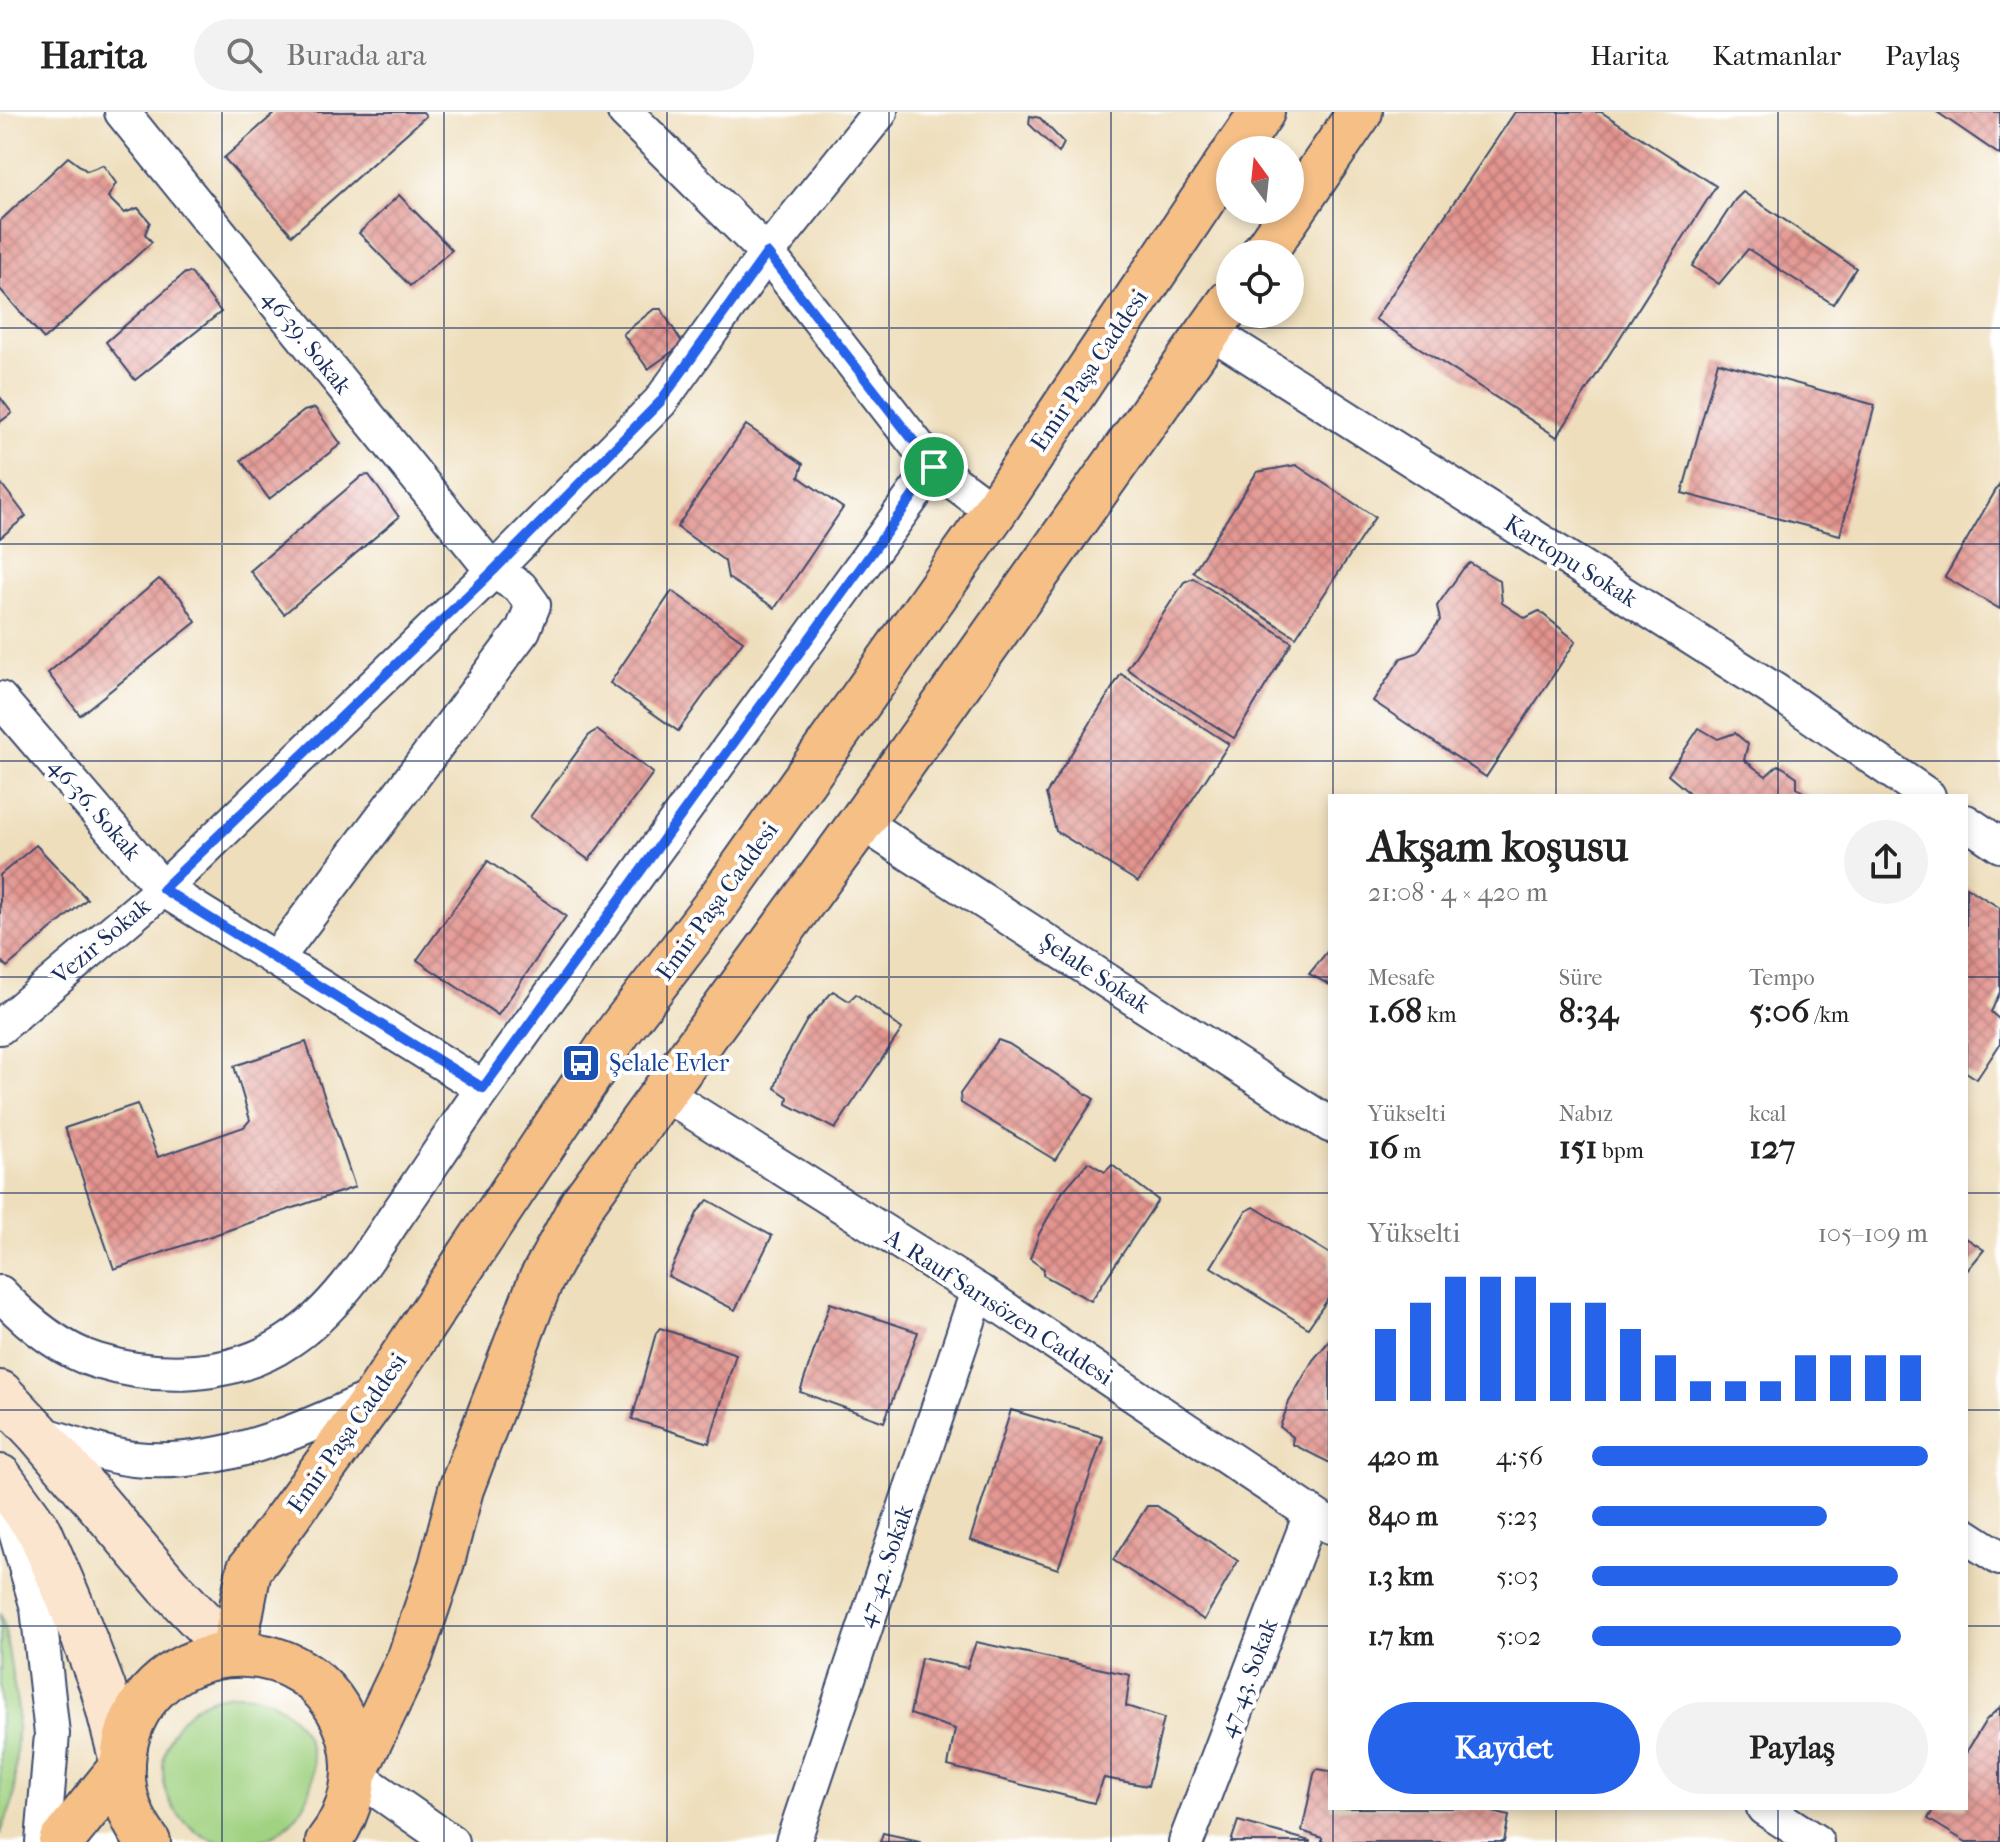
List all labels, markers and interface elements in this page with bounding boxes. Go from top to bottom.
search box [194,19,754,91]
text: Harita [40,33,146,78]
icon: search [222,33,266,77]
text: Burada ara [286,38,426,73]
text: Harita [1590,39,1668,72]
text: Katmanlar [1712,39,1841,72]
text: Paylaş [1885,39,1960,72]
north arrow [1216,136,1304,224]
map controls [1216,136,1304,328]
button: locate [1216,240,1304,328]
street label: 46-39. Sokak [257,284,358,400]
street label: Emir Paşa Caddesi [1025,284,1154,457]
pin [900,433,968,501]
icon: arrive [912,445,956,489]
street label: Kartopu Sokak [1499,509,1643,613]
street label: 46-36. Sokak [43,752,147,866]
street label: Emir Paşa Caddesi [650,816,785,986]
button: share [1844,820,1928,904]
text: Akşam koşusu [1368,821,1628,872]
text: 21:08 · 4 × 420 m [1368,877,1548,908]
street label: Vezir Sokak [46,892,156,991]
street label: Şelale Sokak [1035,927,1156,1019]
text: Mesafe [1368,965,1435,991]
text: Süre [1559,965,1603,991]
text: Tempo [1749,965,1815,991]
text: 1.68 [1368,991,1422,1031]
text: 8:34 [1559,991,1618,1031]
text: 5:06 [1749,991,1809,1031]
text: km [1422,1002,1457,1028]
text: /km [1809,1002,1849,1028]
bus stop icon: Şelale Evler [560,1042,602,1084]
place label: Şelale Evler [609,1049,730,1077]
text: Yükselti [1368,1101,1446,1127]
text: Nabız [1559,1101,1613,1127]
text: kcal [1749,1101,1786,1127]
text: 16 [1368,1127,1398,1167]
text: 151 [1559,1127,1598,1167]
text: 127 [1749,1127,1795,1167]
text: m [1398,1138,1421,1164]
text: bpm [1598,1138,1644,1164]
text: Yükselti [1368,1218,1460,1249]
text: 105–109 m [1818,1218,1928,1249]
street label: A. Rauf Sarısözen Caddesi [879,1222,1118,1391]
street label: Emir Paşa Caddesi [281,1348,413,1519]
text: 420 m [1368,1441,1438,1472]
text: 4:56 [1496,1441,1543,1472]
street label: 47-42. Sokak [851,1500,919,1631]
text: 840 m [1368,1501,1438,1532]
text: 5:23 [1496,1501,1538,1532]
text: 1.3 km [1368,1561,1434,1592]
text: 5:03 [1496,1561,1539,1592]
street label: 47-43. Sokak [1212,1614,1284,1741]
text: 1.7 km [1368,1621,1434,1652]
text: 5:02 [1496,1621,1541,1652]
button: Kaydet [1368,1702,1640,1794]
button: Paylaş [1656,1702,1928,1794]

